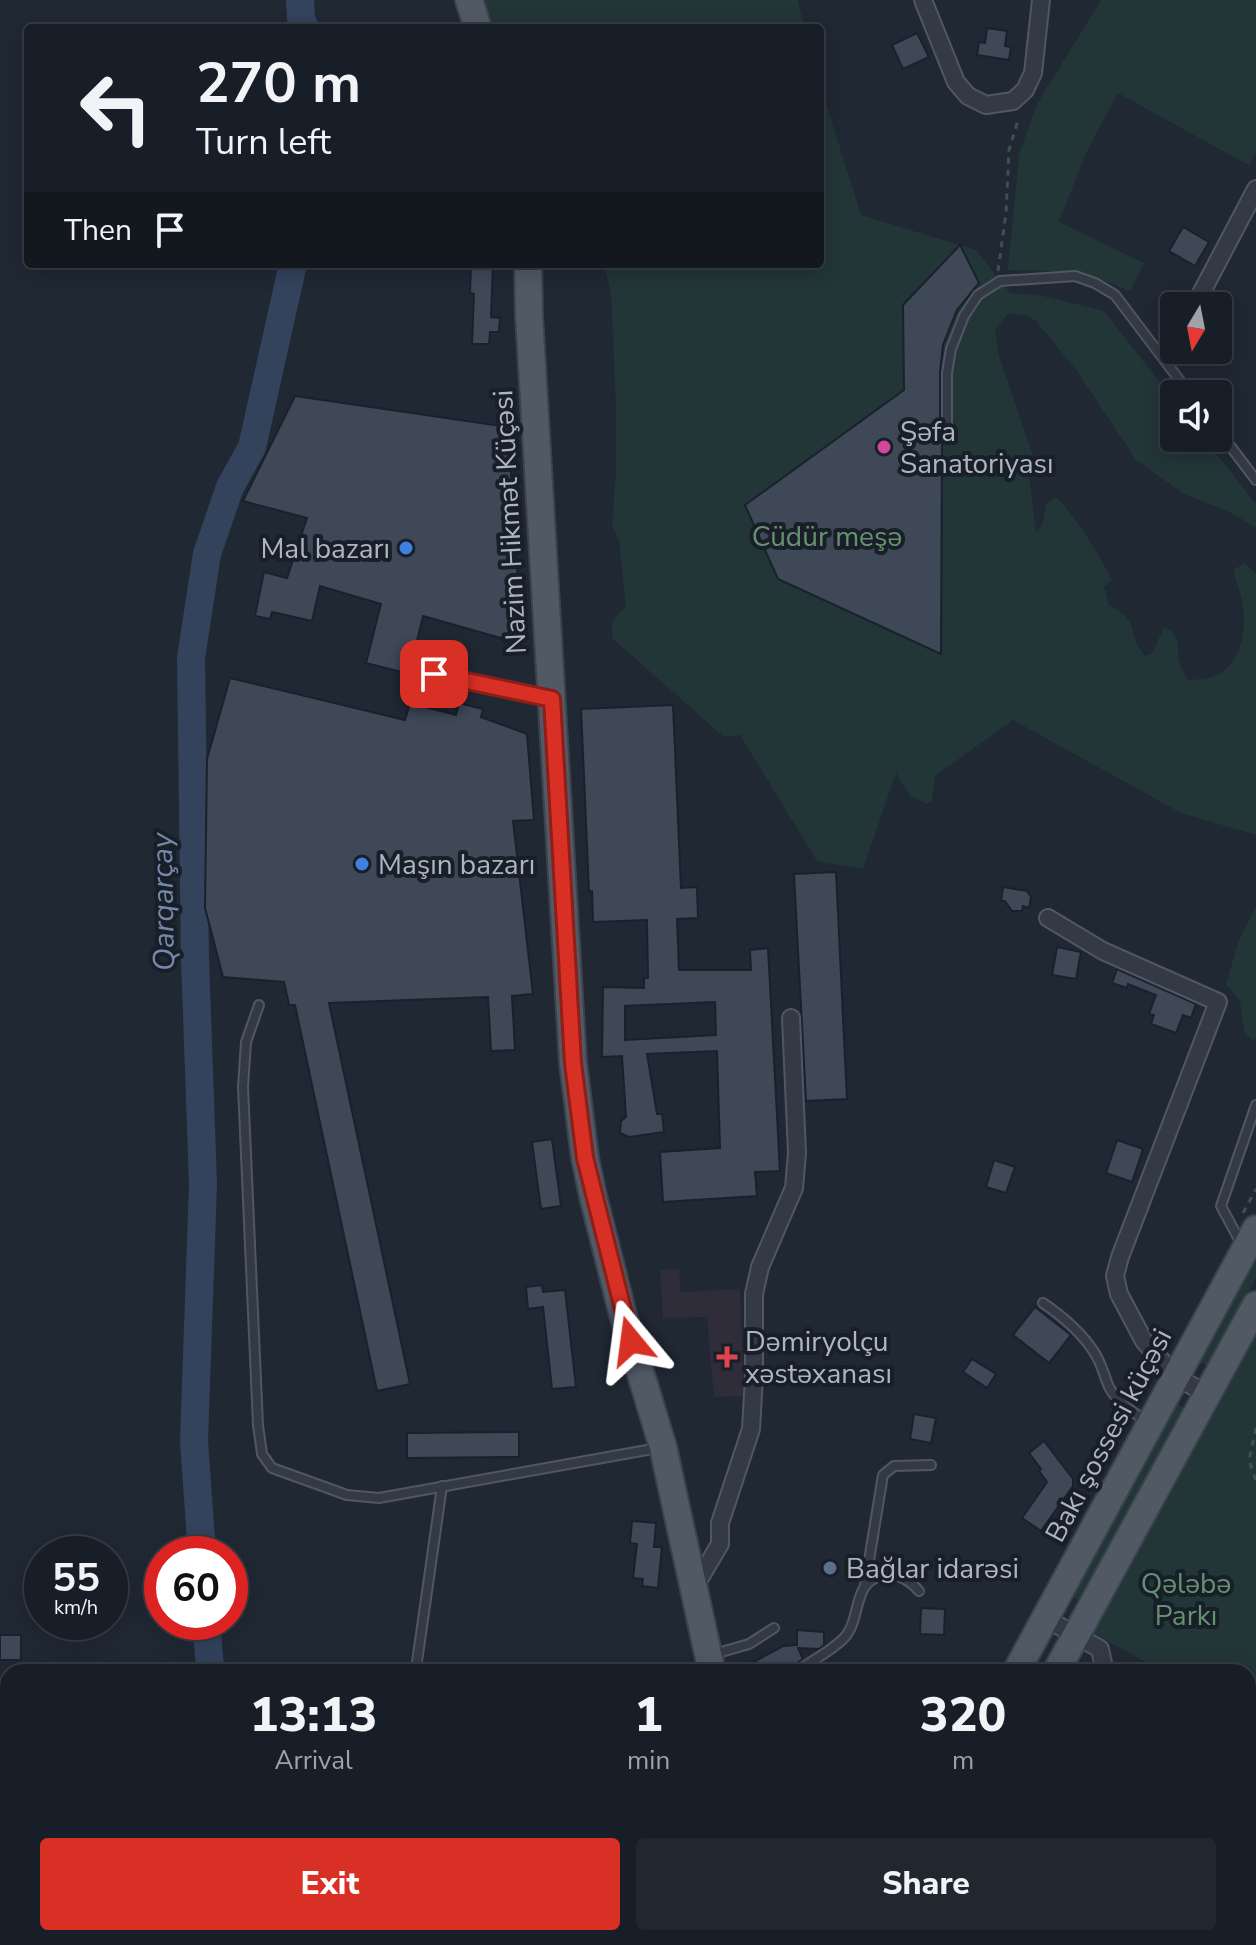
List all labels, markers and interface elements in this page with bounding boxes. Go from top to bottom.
text: 270 m [196,45,361,122]
icon: left [64,56,168,160]
text: Turn left [196,118,331,167]
icon: arrive [148,208,192,252]
text: Then [64,210,132,251]
north arrow [1160,292,1232,364]
map controls [1160,292,1232,452]
button: sound [1160,380,1232,452]
street label: Nazim Hikmət Küçəsi [484,389,536,655]
place label: Şəfa Sanatoriyası [900,413,1053,483]
marker: Şəfa Sanatoriyası [875,438,893,456]
park label: Cüdür meşə [752,518,902,556]
place label: Mal bazarı [260,530,390,568]
marker: Mal bazarı [397,539,415,557]
pin [400,640,468,708]
icon: arrive [412,652,456,696]
water label: Qarqarçay [142,831,185,972]
place label: Maşın bazarı [378,846,535,884]
marker: Maşın bazarı [353,855,371,873]
position arrow [589,1299,673,1383]
street label: Bakı şossesi küçəsi [1037,1322,1181,1549]
place label: Dəmiryolçu xəstəxanası [745,1323,892,1393]
marker: Dəmiryolçu xəstəxanası [716,1346,738,1368]
speed limit sign: 60 [144,1536,248,1640]
place label: Bağlar idarəsi [846,1550,1019,1588]
text: 55 [52,1551,100,1605]
marker: Bağlar idarəsi [821,1559,839,1577]
park label: Qələbə Parkı [1141,1565,1231,1635]
text: km/h [54,1594,98,1621]
text: 13:13 [250,1682,377,1748]
text: 1 [634,1682,663,1748]
text: 320 [920,1682,1006,1748]
text: Arrival [274,1743,353,1778]
text: min [627,1743,670,1778]
text: m [952,1743,974,1778]
button: Exit [40,1838,620,1930]
button: Share [636,1838,1216,1930]

